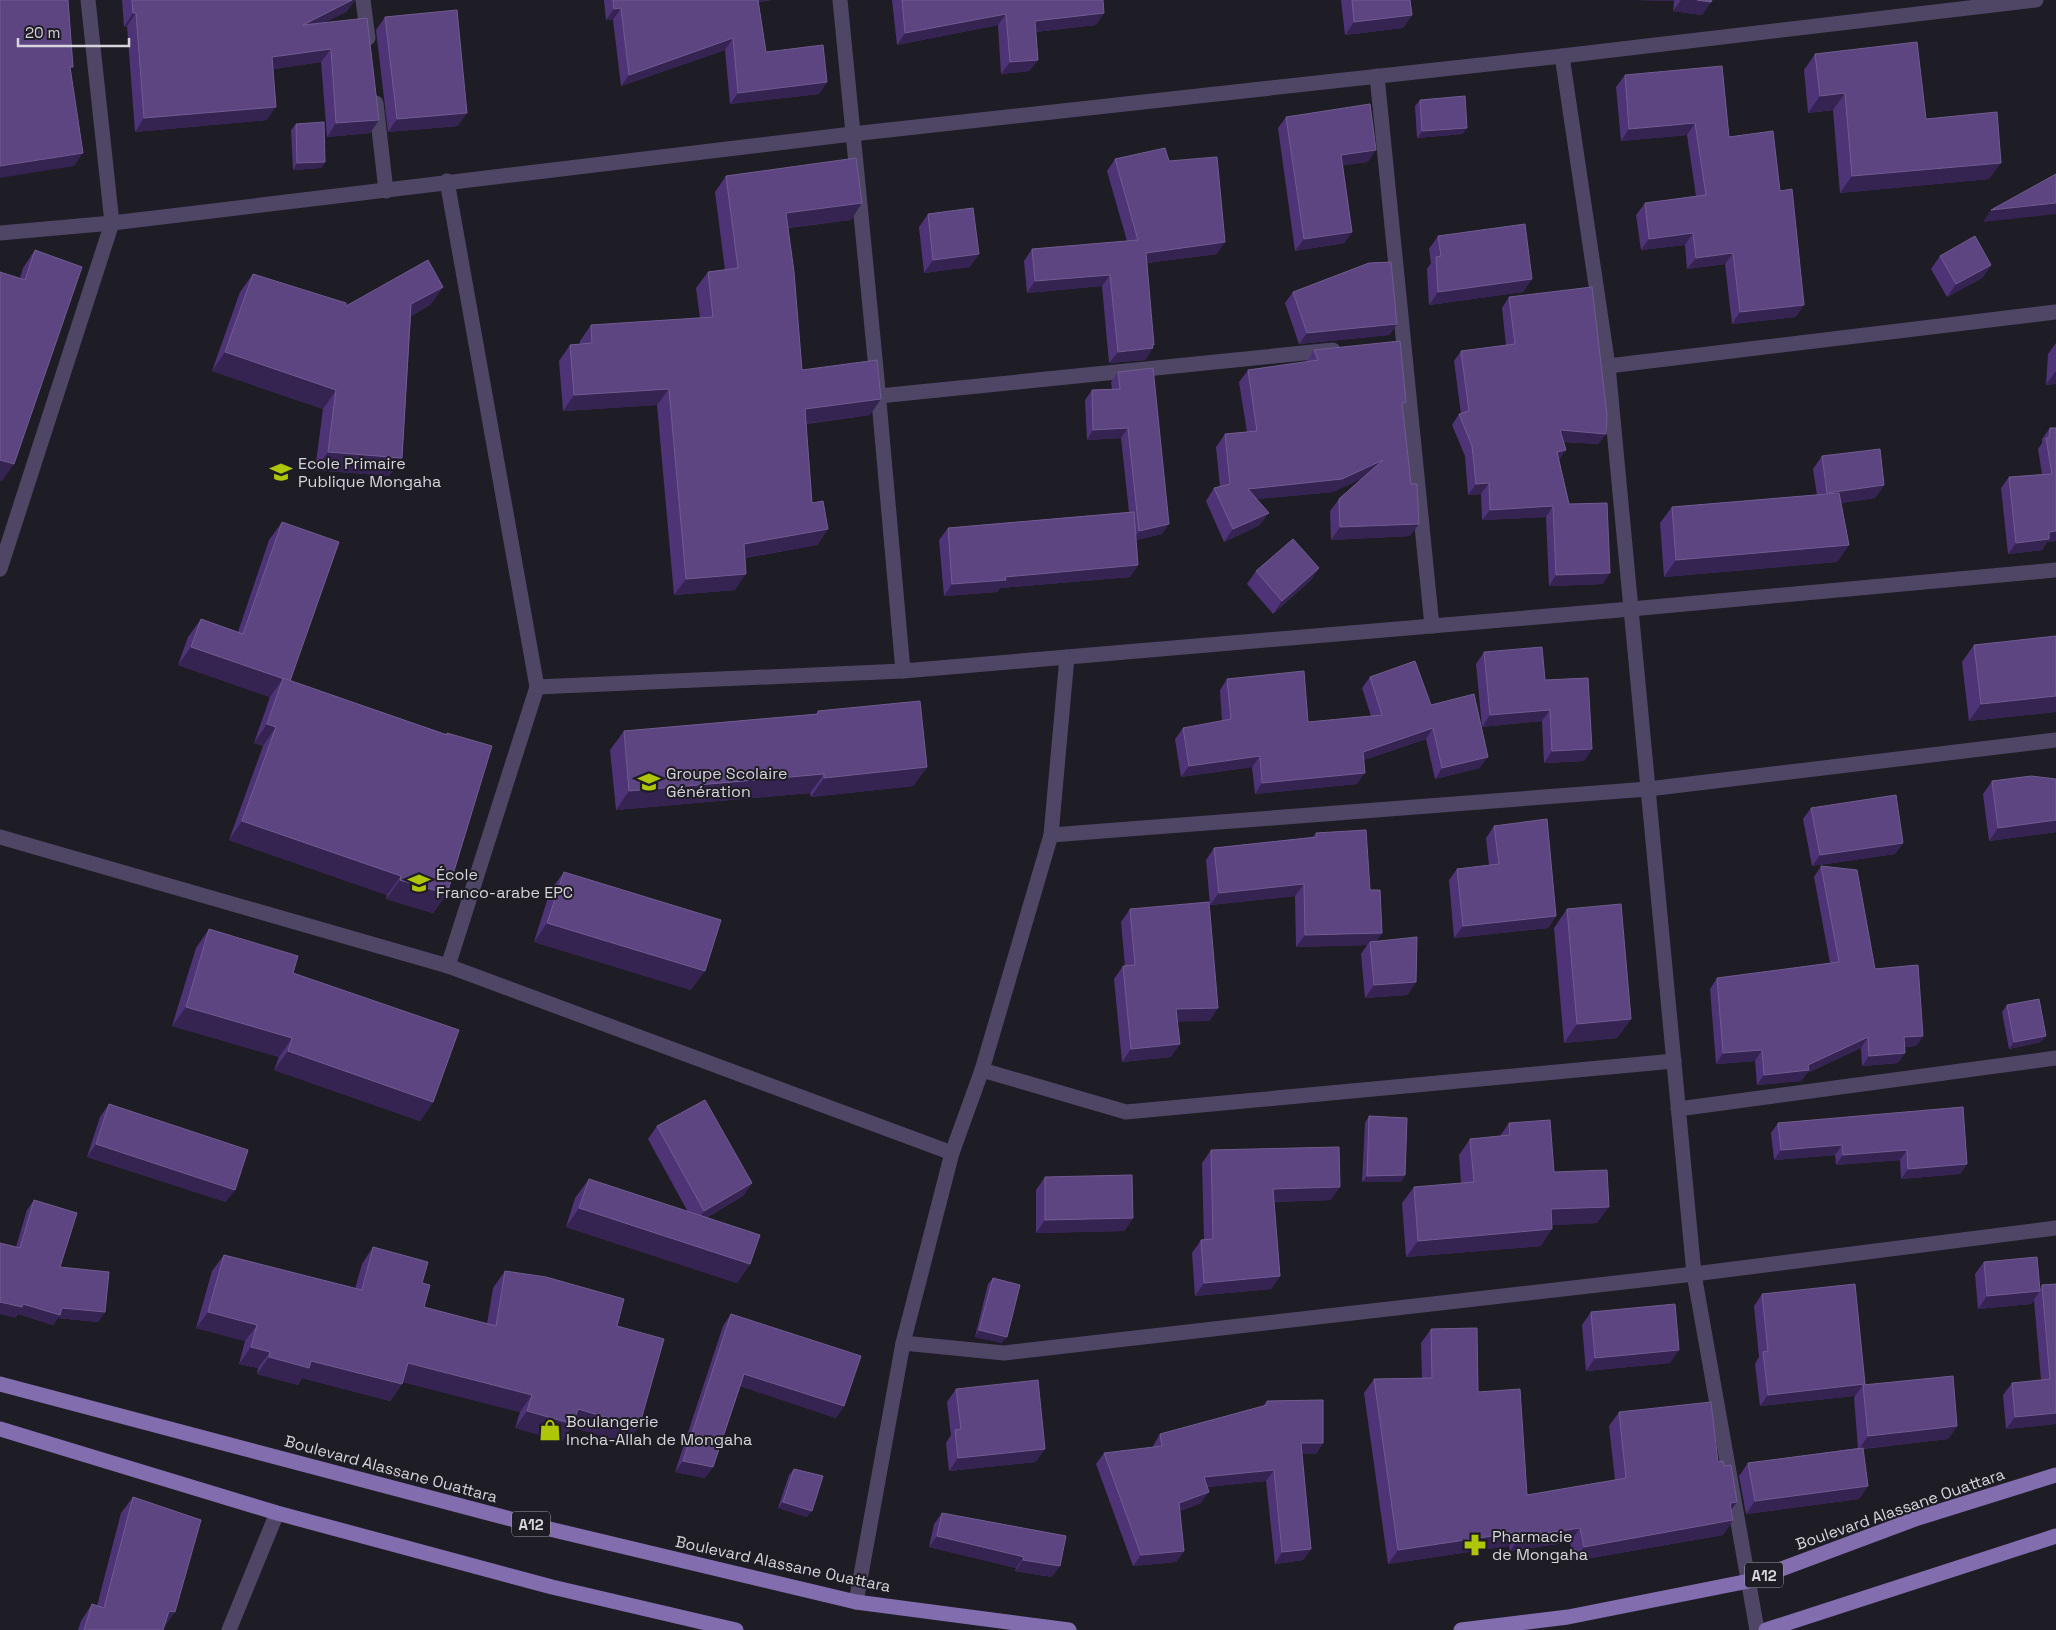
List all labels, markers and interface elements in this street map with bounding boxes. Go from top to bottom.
scale bar [18,15,129,47]
text: 20 m [25,23,60,42]
place label: Ecole Primaire Publique Mongaha [298,453,441,492]
school or university icon: Ecole Primaire Publique Mongaha [268,459,294,485]
place label: Groupe Scolaire Génération [666,763,787,802]
school or university icon: Groupe Scolaire Génération [636,769,662,795]
place label: École Franco-arabe EPC [436,864,573,903]
school or university icon: École Franco-arabe EPC [406,870,432,896]
place label: Boulangerie Incha-Allah de Mongaha [566,1411,752,1450]
shop icon: Boulangerie Incha-Allah de Mongaha [537,1417,563,1443]
street label: Boulevard Alassane Ouattara [282,1430,500,1508]
street label: Boulevard Alassane Ouattara [1793,1463,2007,1555]
road number: A12 [512,1512,550,1536]
place label: Pharmacie de Mongaha [1492,1526,1588,1565]
street label: Boulevard Alassane Ouattara [673,1531,893,1597]
pharmacy icon: Pharmacie de Mongaha [1462,1532,1488,1558]
road number: A12 [1745,1562,1783,1588]

